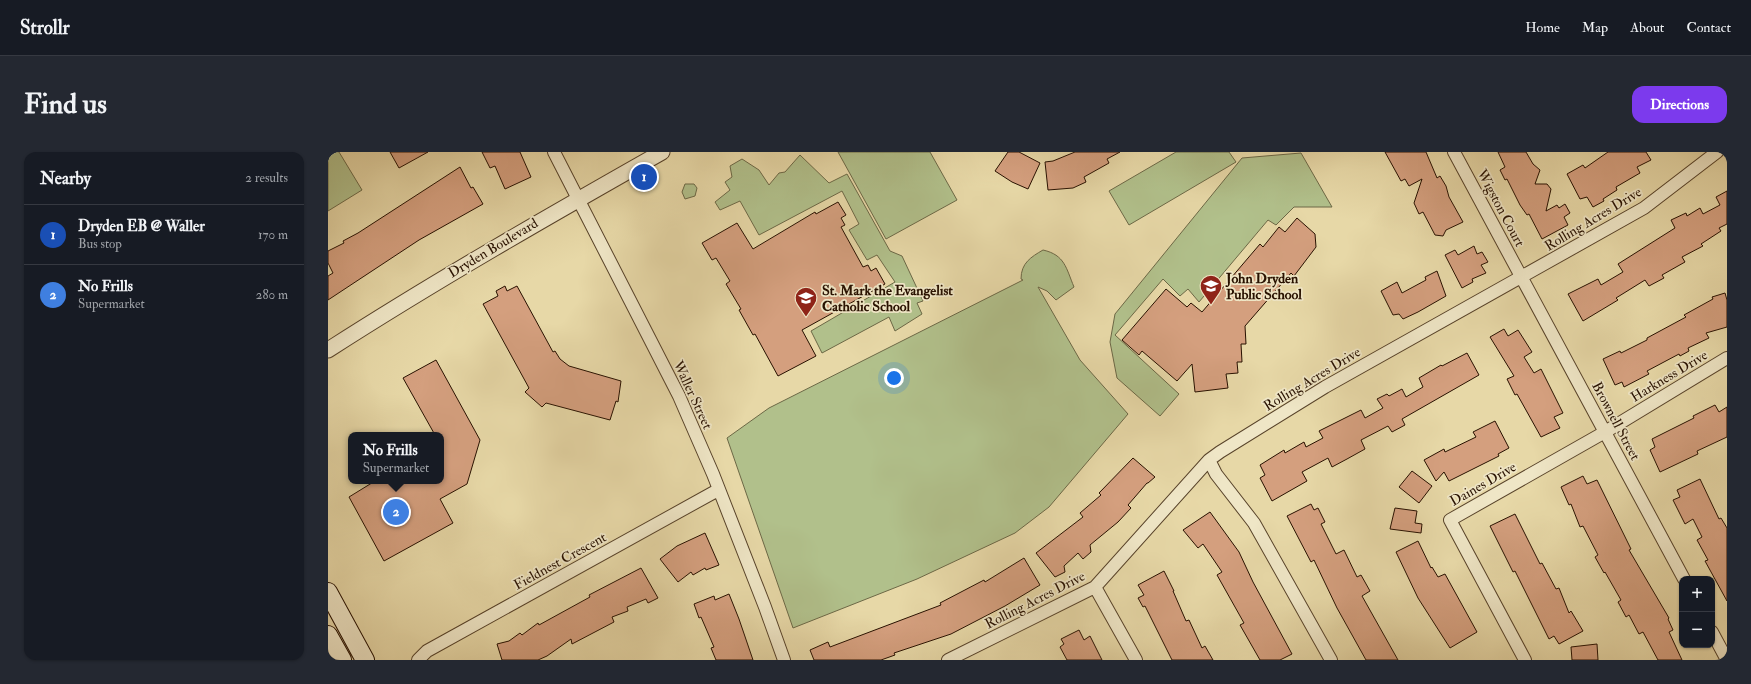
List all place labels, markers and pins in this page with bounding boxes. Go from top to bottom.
pin: 1 [631,162,657,192]
place label: John Dryden Public School [1225,270,1302,303]
school or university icon: John Dryden Public School [1198,273,1224,306]
place label: St. Mark the Evangelist Catholic School [822,282,953,315]
school or university icon: St. Mark the Evangelist Catholic School [793,285,819,318]
pin: 2 [383,497,409,527]

